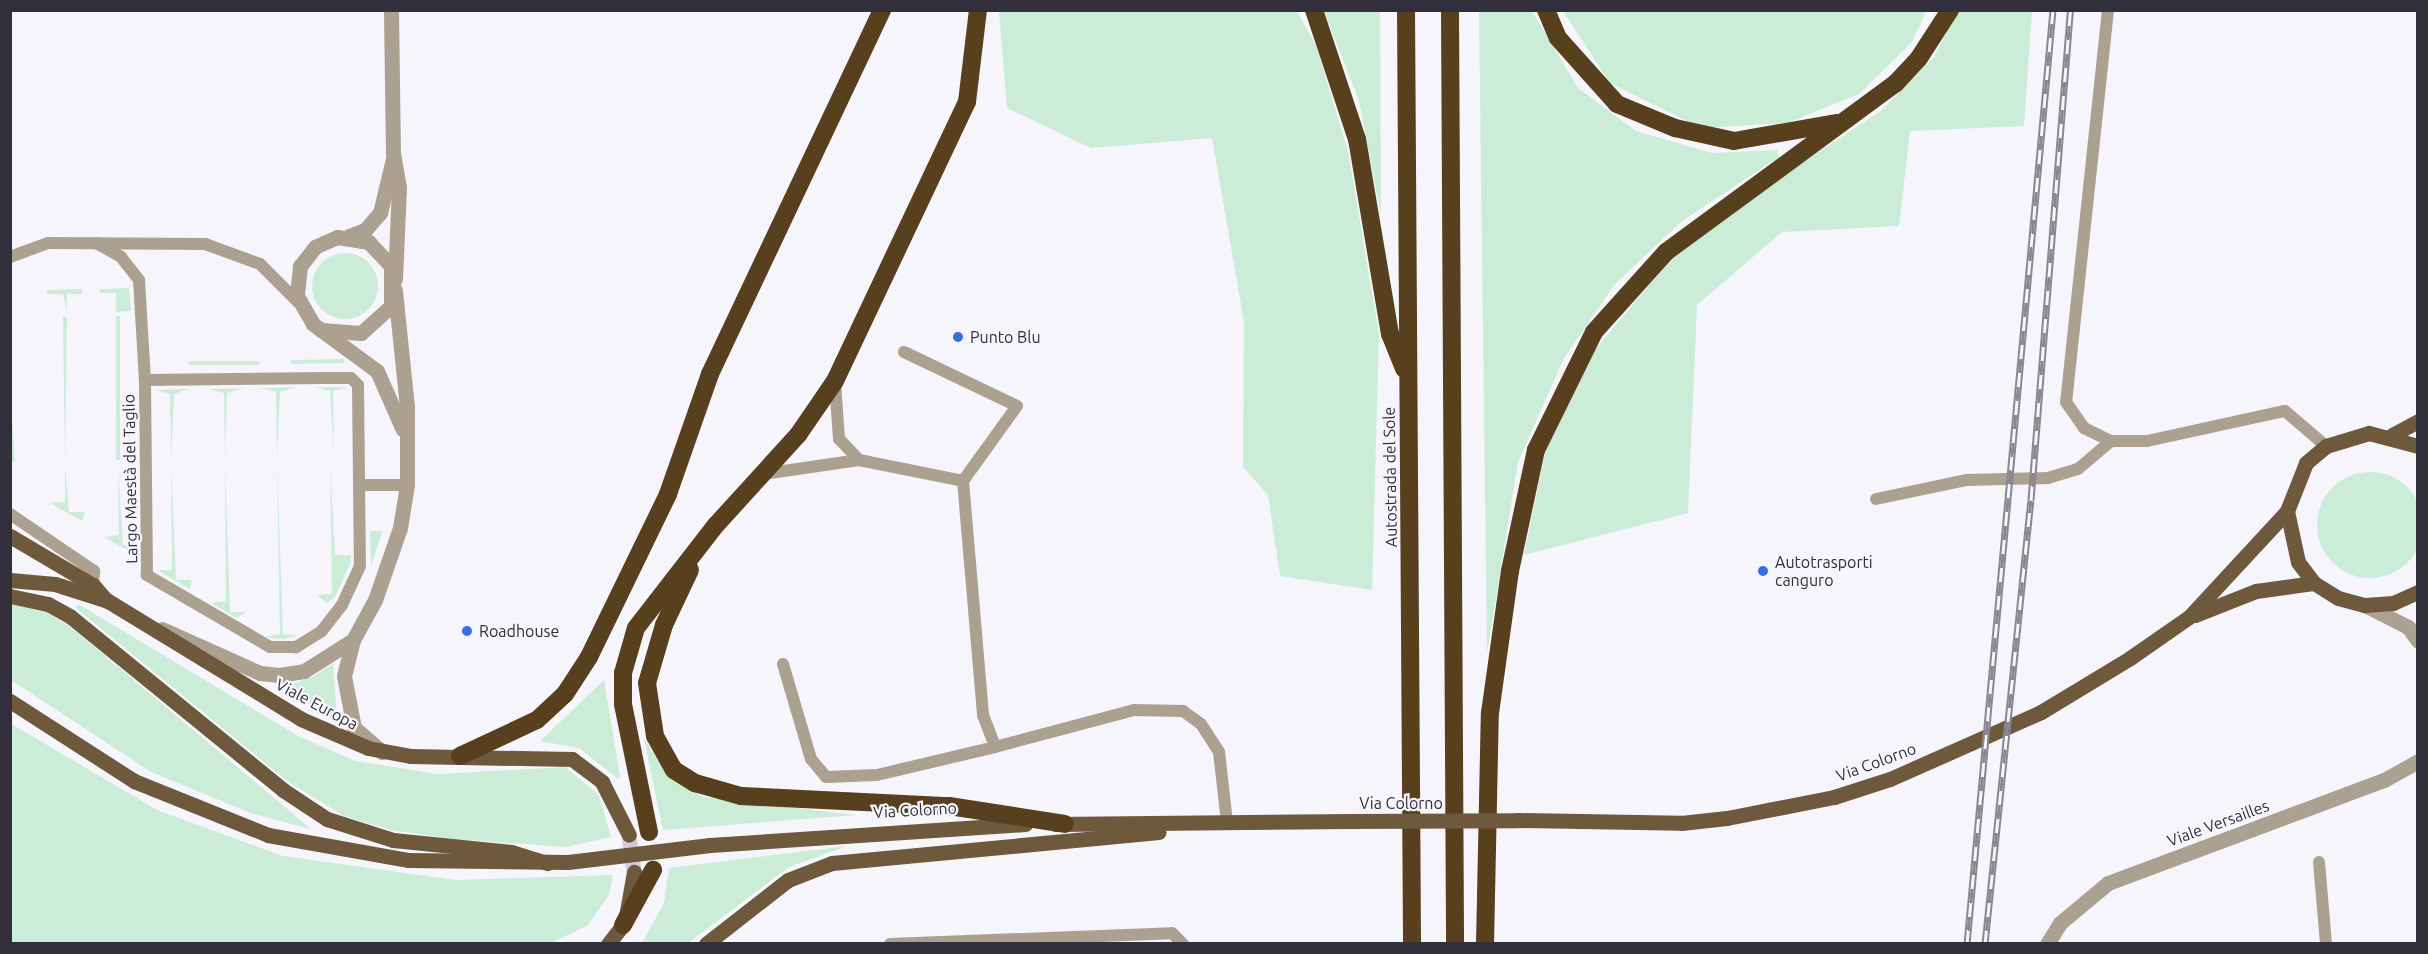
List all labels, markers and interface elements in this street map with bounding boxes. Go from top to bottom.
place label: Punto Blu [970,327,1041,347]
marker: Punto Blu [951,330,965,344]
street label: Largo Maestà del Taglio [119,394,141,564]
street label: Autostrada del Sole [1379,406,1401,548]
place label: Autotrasporti canguro [1775,552,1873,590]
marker: Autotrasporti canguro [1756,564,1770,578]
place label: Roadhouse [479,621,559,641]
marker: Roadhouse [460,624,474,638]
street label: Viale Europa [273,674,361,734]
street label: Via Colorno [1833,739,1919,785]
street label: Via Colorno [1359,793,1443,813]
street label: Viale Versailles [2164,796,2272,850]
street label: Via Colorno [873,798,957,822]

